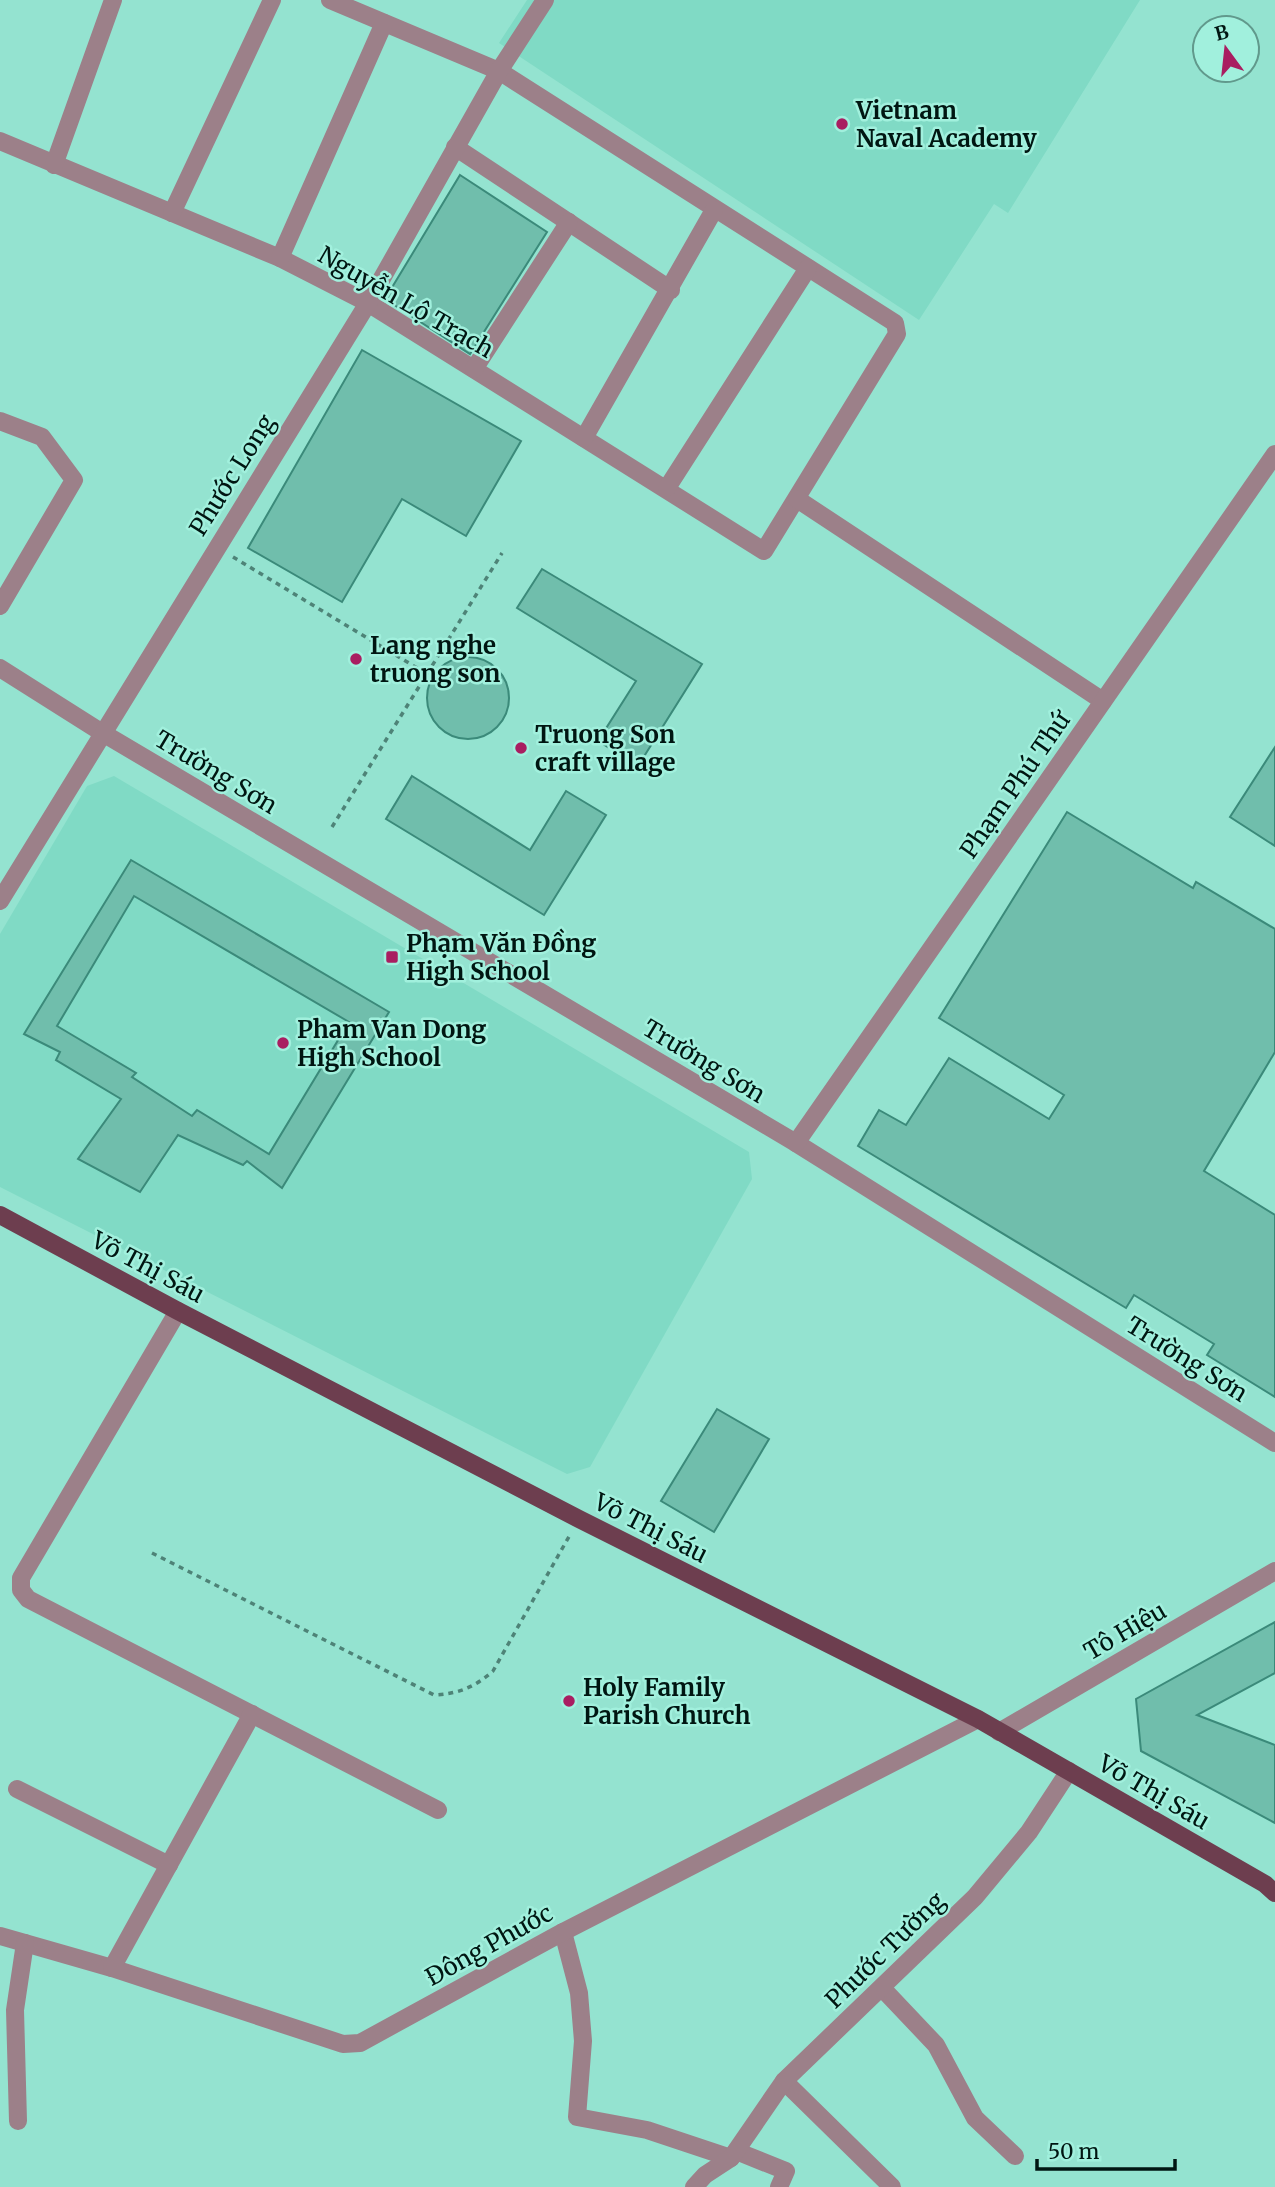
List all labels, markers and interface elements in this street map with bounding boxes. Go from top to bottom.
north arrow [1191,14,1261,84]
text: B [1212,19,1231,46]
place label: Vietnam Naval Academy [855,95,1037,154]
marker: Vietnam Naval Academy [834,116,850,132]
street label: Nguyễn Lộ Trạch [313,239,499,365]
street label: Phước Long [182,408,282,541]
place label: Lang nghe truong son [370,630,500,689]
marker: Lang nghe truong son [348,651,364,667]
street label: Phạm Phú Thứ [953,704,1078,864]
place label: Truong Son craft village [535,719,676,778]
street label: Trường Sơn [149,723,283,821]
marker: Truong Son craft village [513,740,529,756]
place label: Phạm Văn Đồng High School [406,928,596,987]
marker: Phạm Văn Đồng High School [384,949,400,965]
street label: Trường Sơn [637,1012,771,1110]
place label: Pham Van Dong High School [297,1014,486,1073]
marker: Pham Van Dong High School [275,1035,291,1051]
street label: Võ Thị Sáu [85,1224,210,1310]
street label: Trường Sơn [1120,1309,1254,1409]
street label: Võ Thị Sáu [588,1486,713,1570]
street label: Tô Hiệu [1078,1595,1172,1667]
place label: Holy Family Parish Church [583,1672,750,1731]
marker: Holy Family Parish Church [561,1693,577,1709]
street label: Võ Thị Sáu [1092,1747,1215,1836]
street label: Phước Tường [819,1885,952,2015]
street label: Đông Phước [420,1897,558,1993]
scale bar [1037,2128,1175,2172]
text: 50 m [1048,2138,1099,2165]

